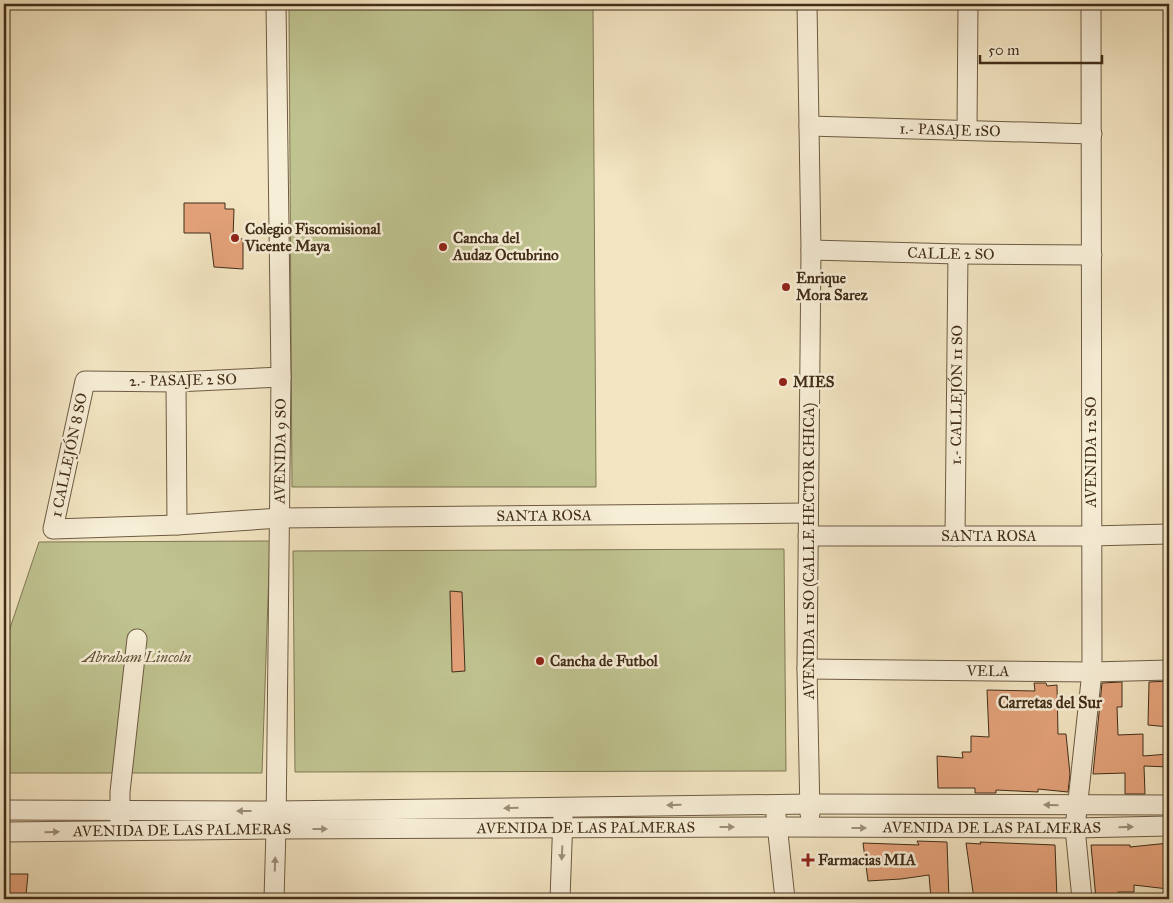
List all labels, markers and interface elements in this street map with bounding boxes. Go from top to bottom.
scale bar [980,32,1103,64]
text: 50 m [988,41,1020,59]
street label: 1.- PASAJE 1SO [899,120,1001,140]
place label: Colegio Fiscomisional Vicente Maya [244,220,382,256]
place label: Cancha del Audaz Octubrino [452,229,559,264]
marker: Colegio Fiscomisional Vicente Maya [229,232,241,244]
marker: Cancha del Audaz Octubrino [437,241,449,253]
street label: CALLE 2 SO [907,244,995,263]
place label: Enrique Mora Sarez [796,269,868,304]
marker: Enrique Mora Sarez [780,281,792,293]
street label: 1.- CALLEJÓN 11 SO [947,325,967,465]
street label: 2.- PASAJE 2 SO [129,370,237,391]
place label: MIES [793,373,835,391]
marker: MIES [777,376,789,388]
street label: 1 CALLEJÓN 8 SO [46,391,92,519]
street label: AVENIDA 12 SO [1082,397,1100,508]
street label: AVENIDA 9 SO [271,398,290,505]
street label: AVENIDA 11 SO (CALLE HECTOR CHICA) [800,403,819,700]
street label: SANTA ROSA [496,506,592,525]
street label: SANTA ROSA [941,527,1037,545]
park label: Abraham Lincoln [81,648,191,666]
place label: Cancha de Futbol [550,652,659,670]
marker: Cancha de Futbol [534,655,546,667]
street label: VELA [965,662,1009,680]
district label: Carretas del Sur [998,693,1103,712]
one-way arrow [1042,801,1058,809]
one-way arrow [665,802,681,810]
one-way arrow [503,804,519,812]
one-way arrow [235,807,251,815]
street label: AVENIDA DE LAS PALMERAS [476,818,695,837]
street label: AVENIDA DE LAS PALMERAS [882,818,1101,837]
street label: AVENIDA DE LAS PALMERAS [72,820,291,840]
one-way arrow [720,823,736,831]
one-way arrow [1119,823,1135,831]
one-way arrow [851,824,867,832]
one-way arrow [312,825,328,833]
one-way arrow [45,828,61,836]
one-way arrow [557,845,565,861]
place label: Farmacias MIA [818,851,917,869]
marker: Farmacias MIA [802,854,814,866]
one-way arrow [271,856,279,872]

